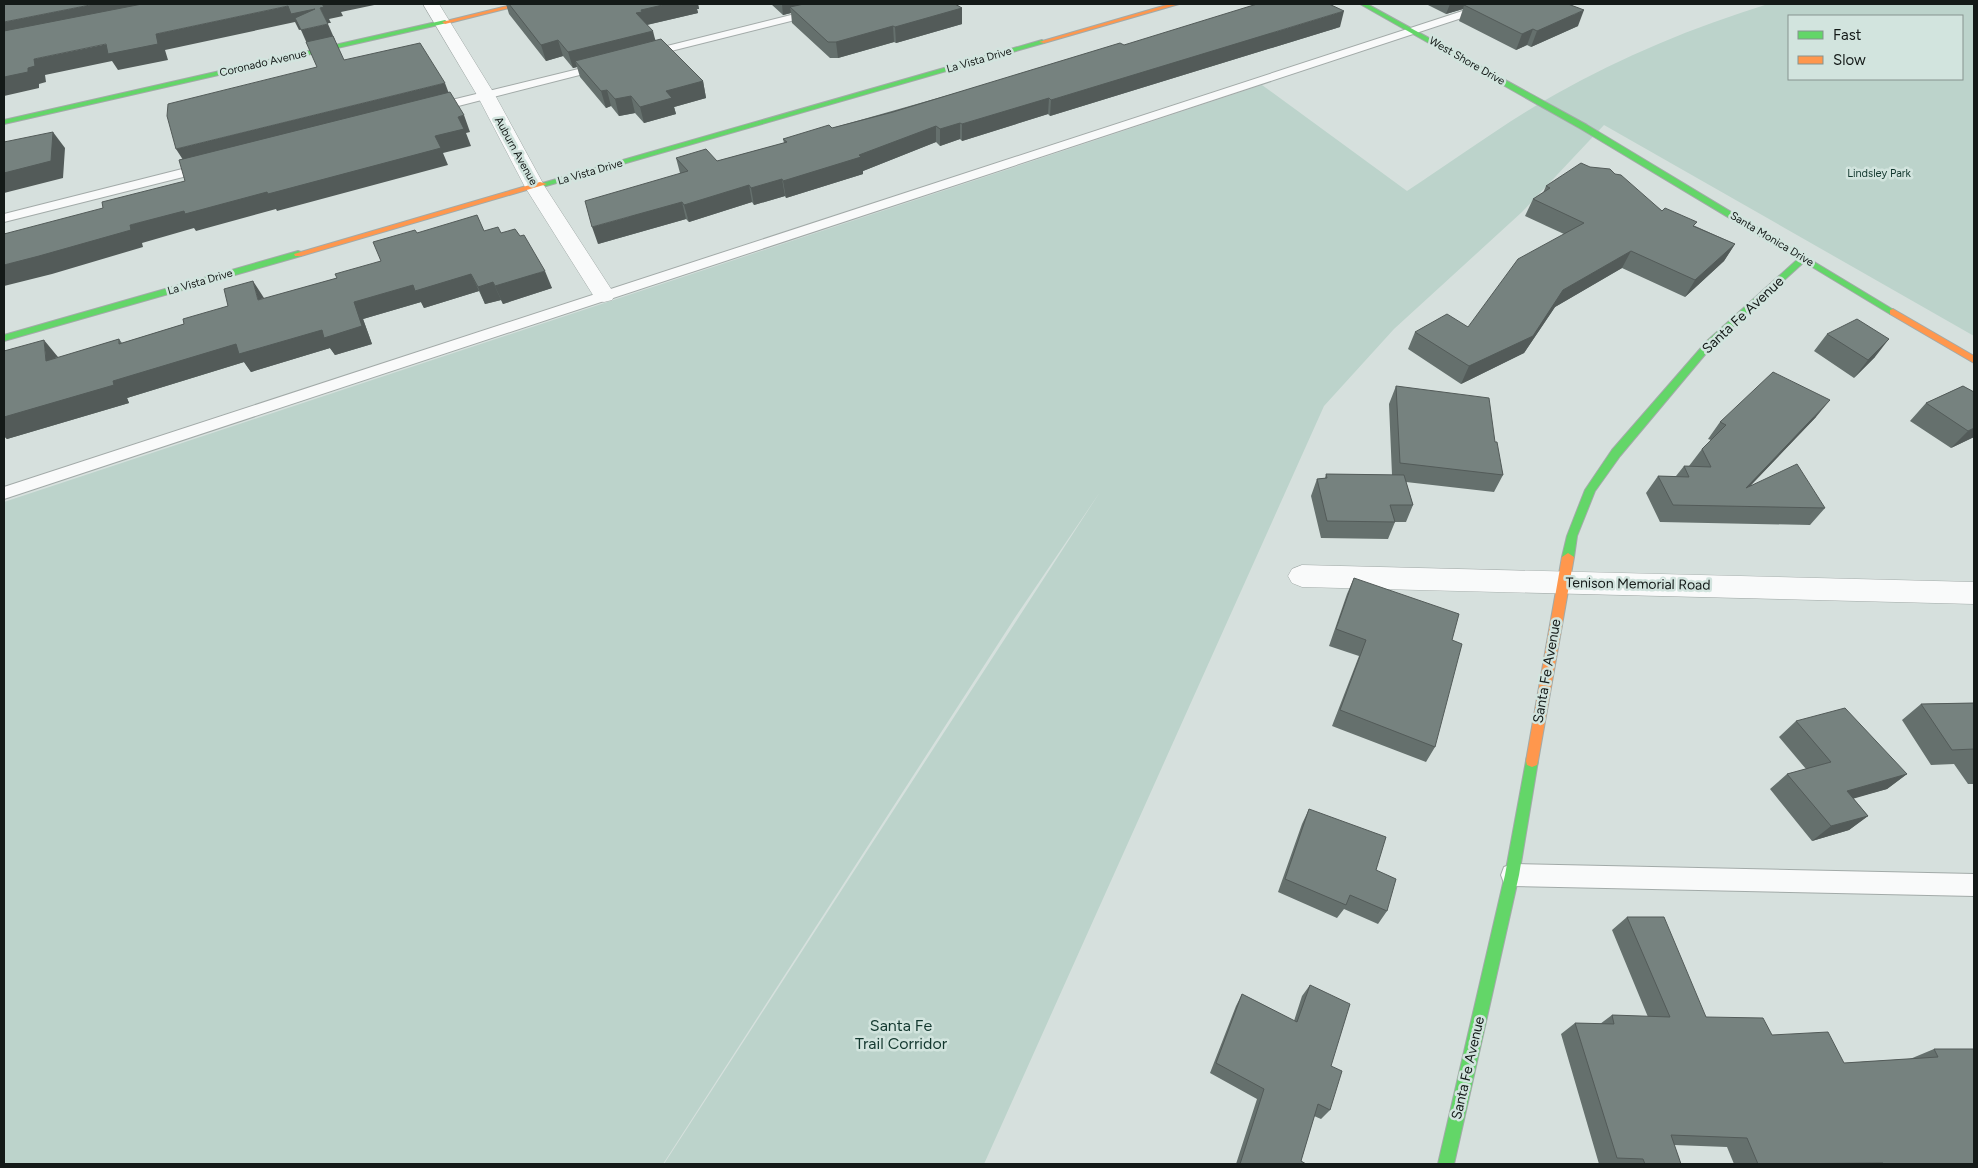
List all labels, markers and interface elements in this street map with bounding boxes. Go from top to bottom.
legend [1788,15,1963,80]
text: Fast [1833,26,1862,44]
street label: West Shore Drive [1427,34,1507,88]
street label: La Vista Drive [945,44,1013,76]
street label: Coronado Avenue [218,47,308,79]
text: Slow [1833,51,1866,69]
street label: Auburn Avenue [492,115,540,187]
street label: La Vista Drive [556,156,624,188]
park label: Lindsley Park [1847,167,1912,180]
street label: Santa Monica Drive [1728,209,1816,269]
street label: La Vista Drive [166,266,234,298]
street label: Santa Fe Avenue [1699,273,1788,357]
street label: Tenison Memorial Road [1565,574,1711,594]
street label: Santa Fe Avenue [1529,617,1565,724]
street label: Santa Fe Avenue [1448,1014,1488,1121]
park label: Santa Fe Trail Corridor [855,1016,948,1053]

